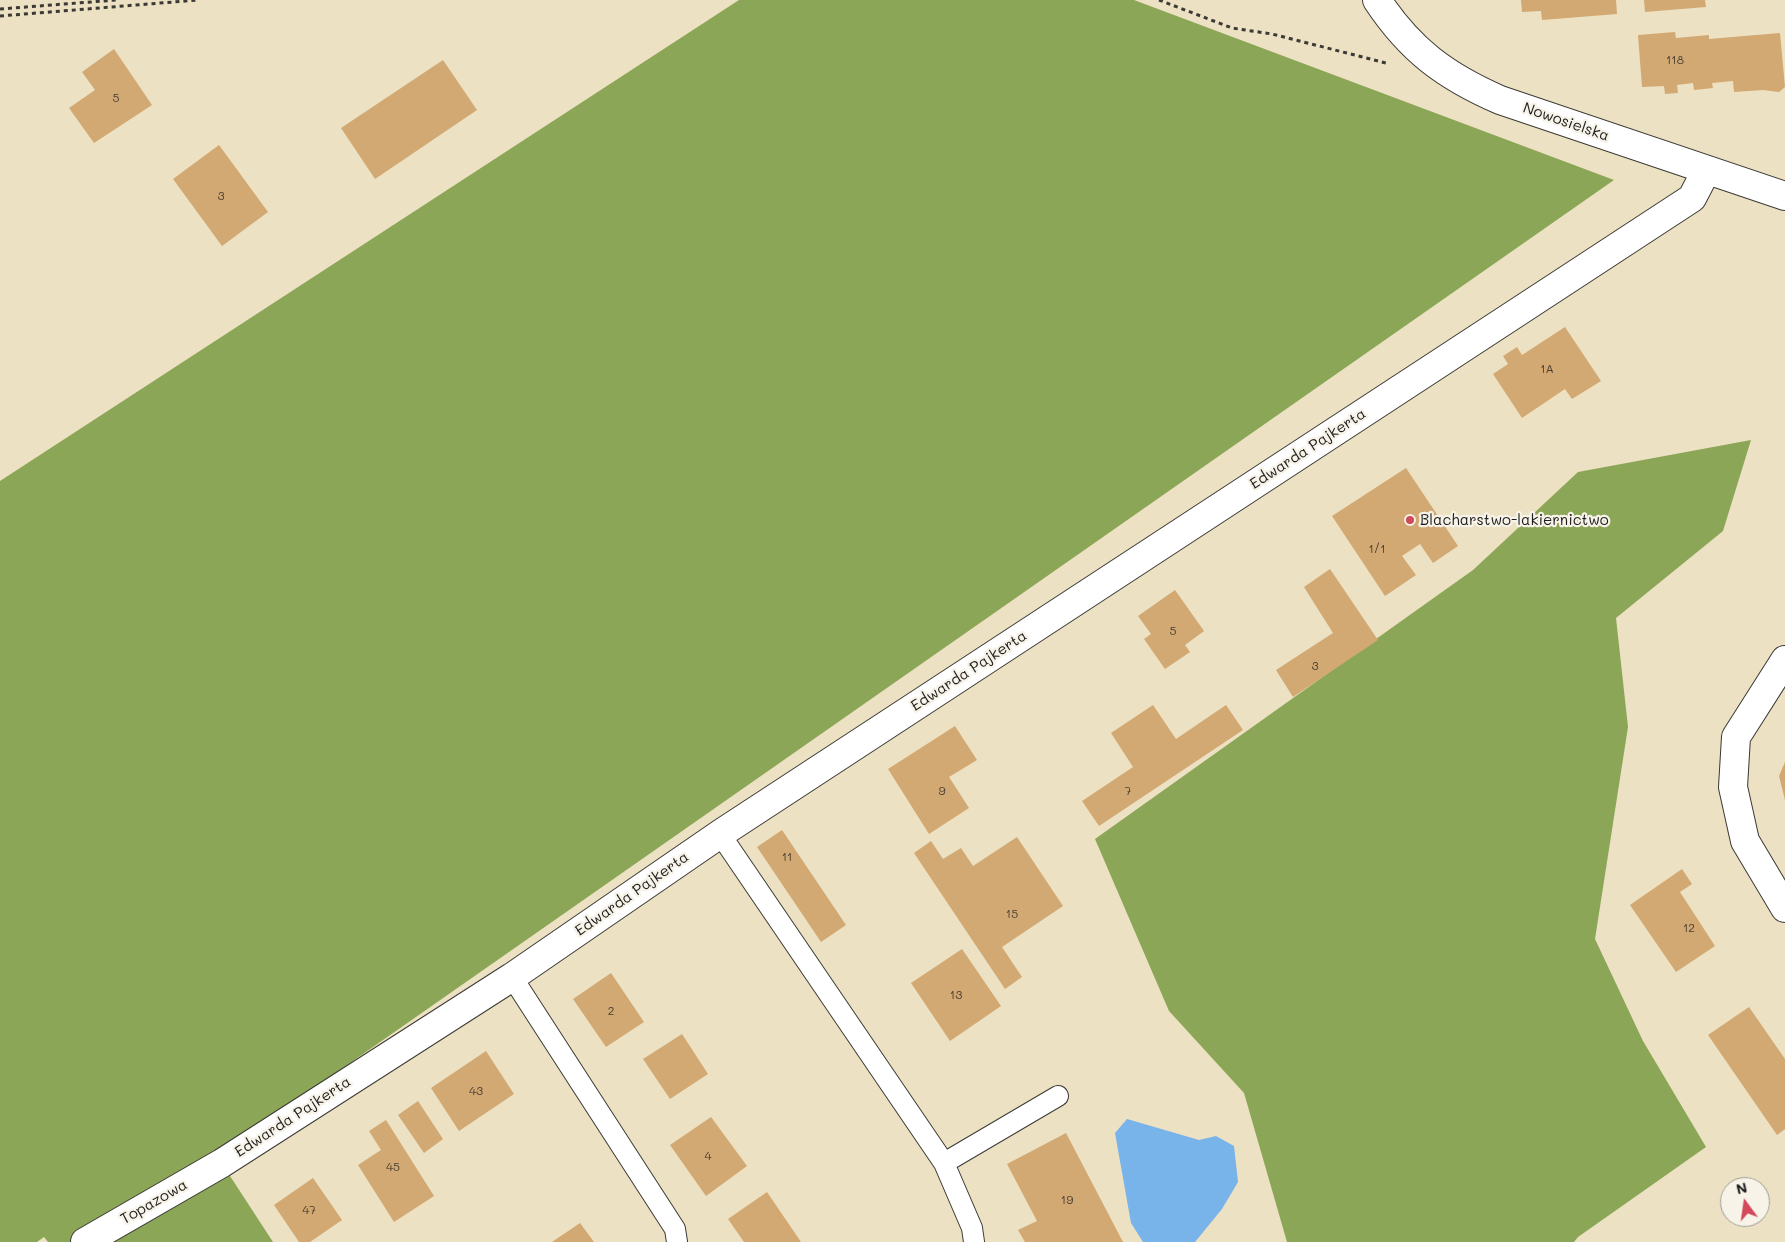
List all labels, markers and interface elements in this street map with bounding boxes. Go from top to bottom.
house number: 118 [1666,53,1684,67]
house number: 5 [113,91,119,105]
street label: Nowosielska [1521,99,1611,145]
house number: 3 [217,189,225,203]
house number: 1A [1540,362,1554,376]
street label: Edwarda Pajkerta [1247,405,1369,493]
place label: Blacharstwo-lakiernictwo [1420,511,1609,529]
marker: Blacharstwo-lakiernictwo [1404,514,1416,526]
house number: 1/1 [1368,542,1386,556]
house number: 5 [1170,624,1176,638]
street label: Edwarda Pajkerta [908,627,1030,715]
house number: 3 [1311,659,1319,673]
house number: 9 [938,784,946,798]
house number: 7 [1125,784,1131,798]
street label: Edwarda Pajkerta [572,848,692,940]
house number: 11 [782,850,792,864]
house number: 15 [1006,907,1018,921]
house number: 12 [1683,921,1695,935]
house number: 13 [950,988,962,1002]
house number: 2 [608,1004,614,1018]
street label: Edwarda Pajkerta [232,1073,354,1161]
house number: 43 [469,1084,483,1098]
house number: 4 [704,1149,712,1163]
house number: 45 [386,1160,400,1174]
street label: Topazowa [117,1176,191,1228]
north arrow [1720,1177,1770,1227]
text: N [1734,1177,1749,1198]
house number: 19 [1061,1193,1073,1207]
house number: 47 [302,1203,316,1217]

